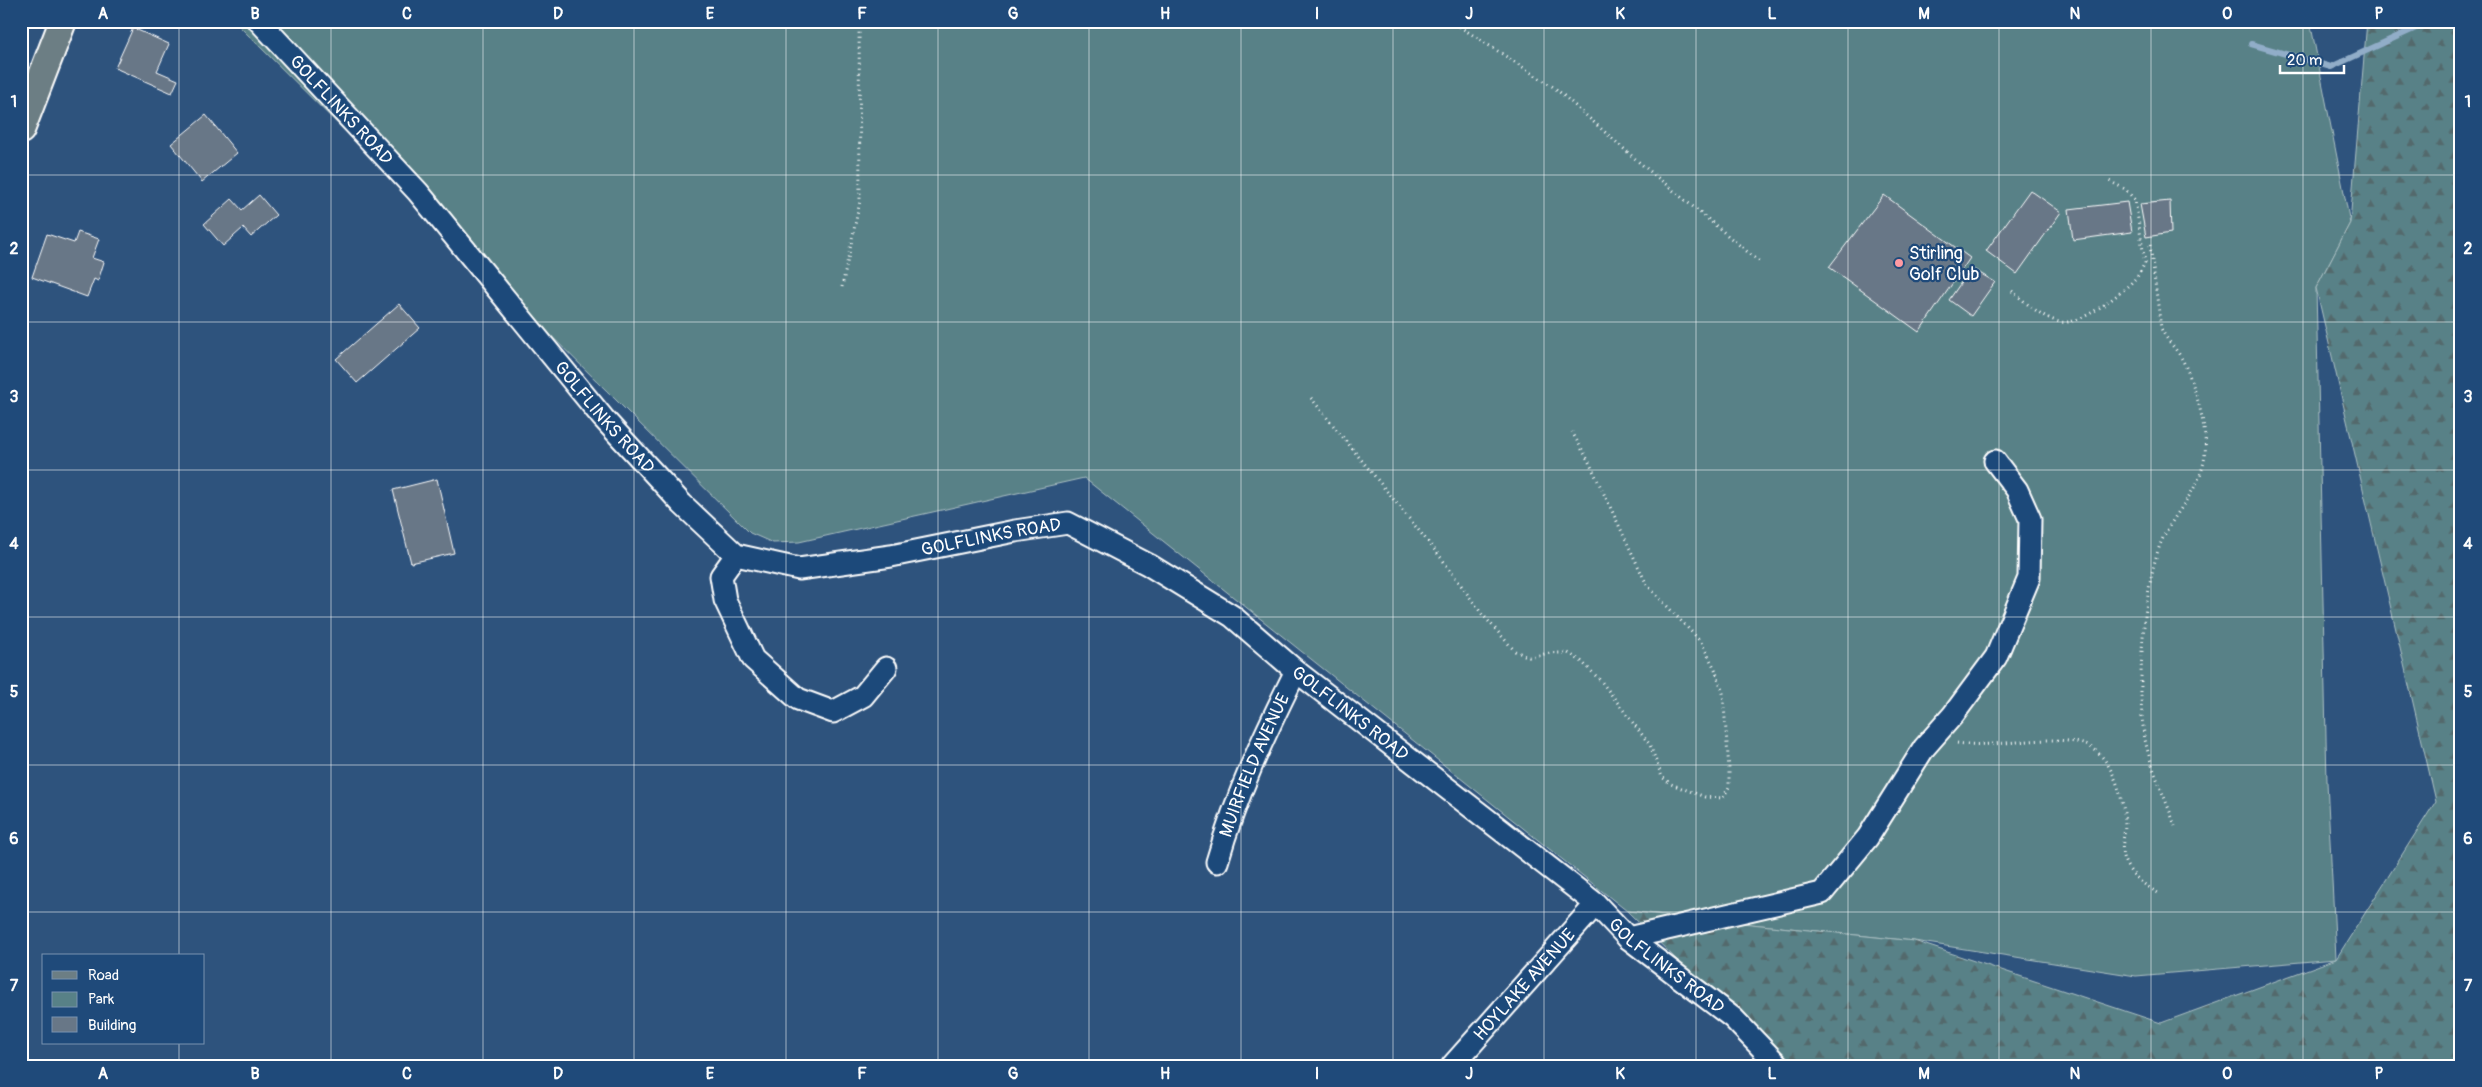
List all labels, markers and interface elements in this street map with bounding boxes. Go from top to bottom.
text: A [98,4,109,24]
text: B [250,4,260,24]
text: C [402,4,412,24]
text: D [553,4,563,24]
text: E [706,4,715,24]
text: F [857,4,867,24]
text: G [1008,4,1019,24]
text: H [1160,4,1170,24]
text: I [1315,4,1319,24]
text: J [1465,4,1473,24]
text: K [1615,4,1625,24]
text: L [1767,4,1777,24]
text: M [1918,4,1930,24]
text: N [2070,4,2081,24]
text: O [2222,4,2232,24]
text: P [2375,4,2384,24]
scale bar [2280,42,2343,74]
street label: GOLFLINKS ROAD [284,50,398,170]
text: 20 m [2287,51,2322,70]
text: 1 [11,92,17,112]
text: 1 [2465,92,2471,112]
text: 2 [10,239,19,259]
text: 2 [2464,239,2473,259]
place label: Stirling Golf Club [1909,242,1980,286]
marker: Stirling Golf Club [1893,257,1905,269]
street label: GOLFLINKS ROAD [549,356,659,479]
text: 3 [10,387,19,407]
text: 3 [2464,387,2473,407]
street label: GOLFLINKS ROAD [919,513,1063,562]
text: 4 [9,534,19,554]
text: 4 [2463,534,2473,554]
street label: GOLFLINKS ROAD [1287,661,1413,766]
text: 5 [10,682,19,702]
text: 5 [2464,682,2473,702]
street label: MUIRFIELD AVENUE [1214,690,1295,840]
text: 6 [9,829,19,849]
text: 6 [2463,829,2473,849]
street label: GOLFLINKS ROAD [1603,913,1729,1019]
street label: HOYLAKE AVENUE [1469,924,1581,1046]
legend [42,954,205,1044]
text: Road [88,966,119,985]
text: 7 [10,976,19,996]
text: 7 [2464,976,2473,996]
text: Park [88,990,115,1009]
text: Building [88,1016,136,1035]
text: A [98,1064,109,1084]
text: B [250,1064,260,1084]
text: C [402,1064,412,1084]
text: D [553,1064,563,1084]
text: E [706,1064,715,1084]
text: F [857,1064,867,1084]
text: G [1008,1064,1019,1084]
text: H [1160,1064,1170,1084]
text: I [1315,1064,1319,1084]
text: J [1465,1064,1473,1084]
text: K [1615,1064,1625,1084]
text: L [1767,1064,1777,1084]
text: M [1918,1064,1930,1084]
text: N [2070,1064,2081,1084]
text: O [2222,1064,2232,1084]
text: P [2375,1064,2384,1084]

